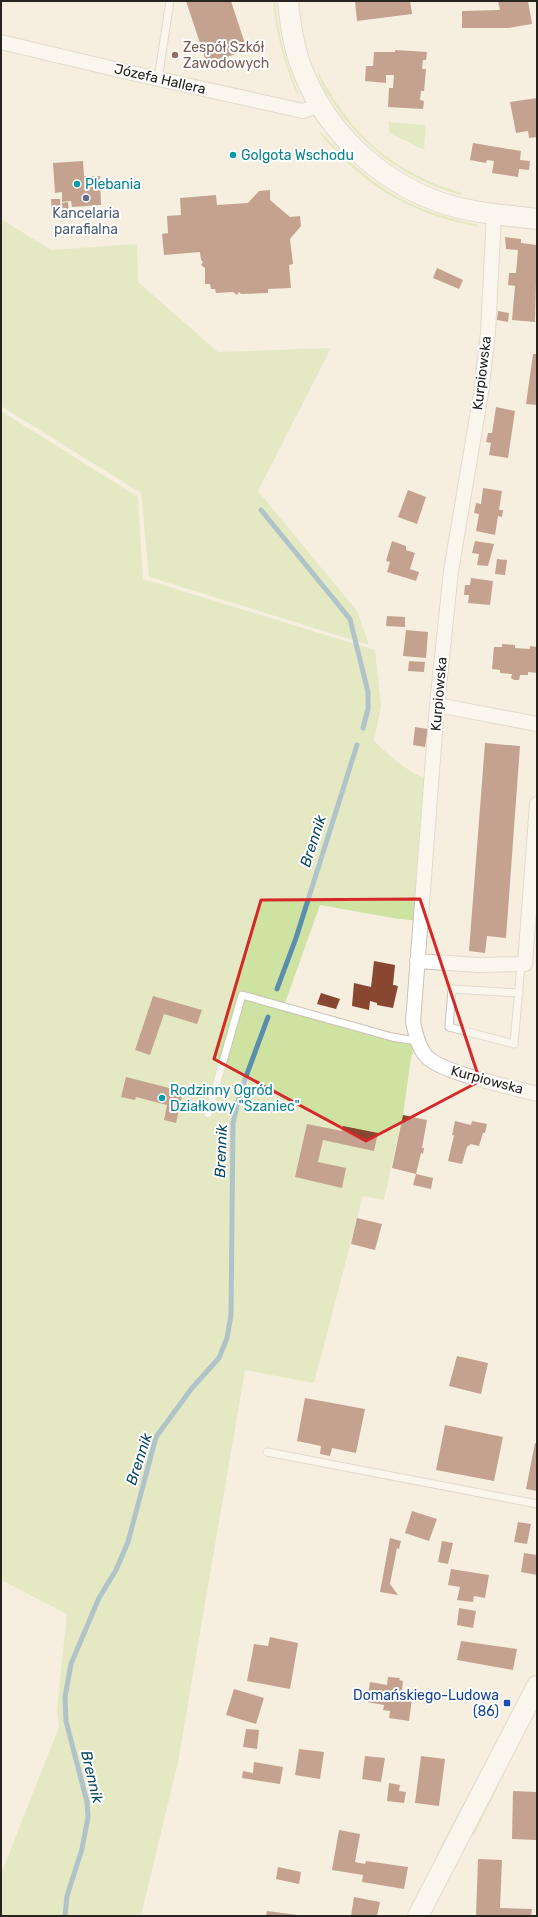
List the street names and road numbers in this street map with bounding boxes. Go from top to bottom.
street label: Józefa Hallera [113,60,207,98]
street label: Kurpiowska [469,335,495,411]
street label: Kurpiowska [427,656,451,732]
street label: Kurpiowska [449,1062,525,1098]

